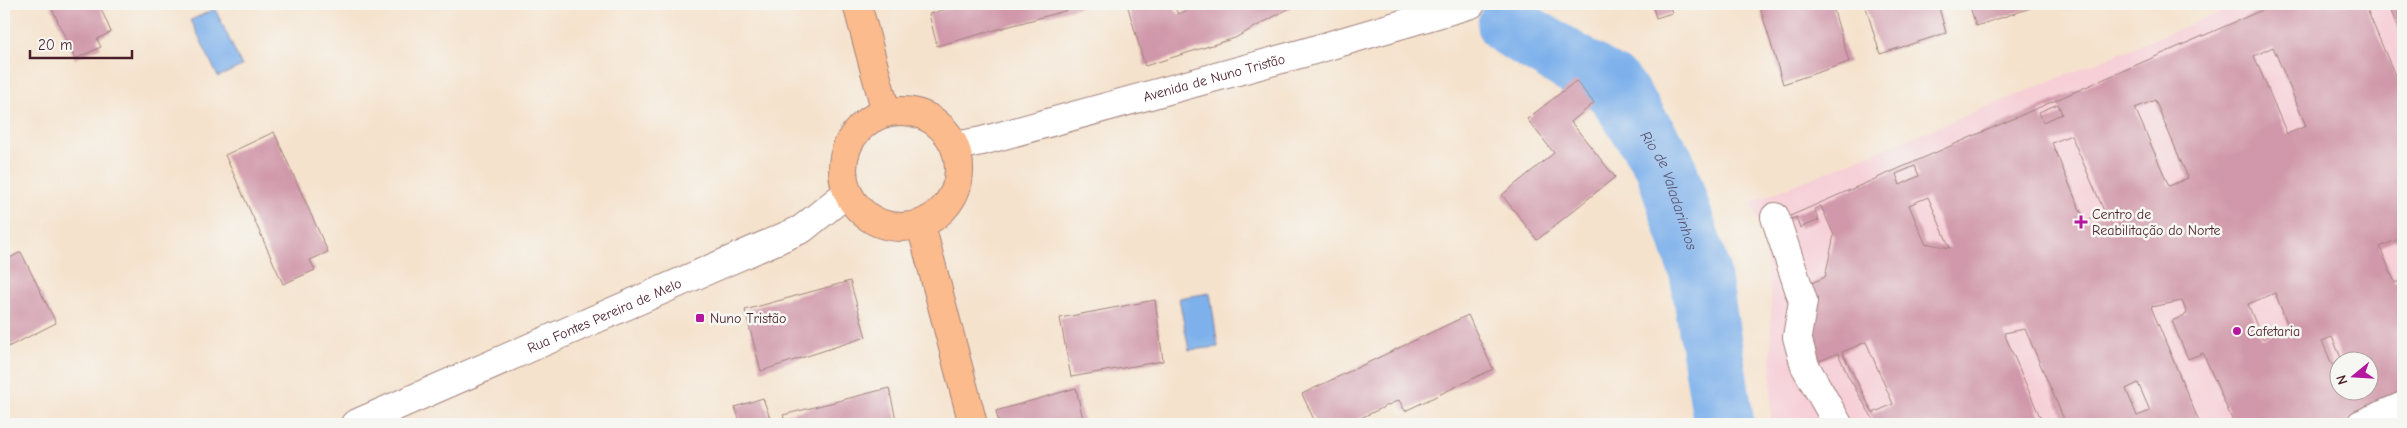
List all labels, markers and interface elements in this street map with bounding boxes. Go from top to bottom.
scale bar [30,28,132,60]
text: 20 m [38,36,72,54]
street label: Avenida de Nuno Tristão [1141,50,1287,105]
water label: Rio de Valadarinhos [1636,128,1701,253]
place label: Centro de Reabilitação do Norte [2092,206,2221,239]
marker: Centro de Reabilitação do Norte [2074,215,2088,229]
street label: Rua Fontes Pereira de Melo [525,274,684,356]
place label: Nuno Tristão [710,310,786,327]
marker: Nuno Tristão [694,312,706,324]
place label: Cafetaria [2247,323,2300,340]
marker: Cafetaria [2231,325,2243,337]
north arrow [2330,350,2380,400]
text: N [2333,373,2352,387]

